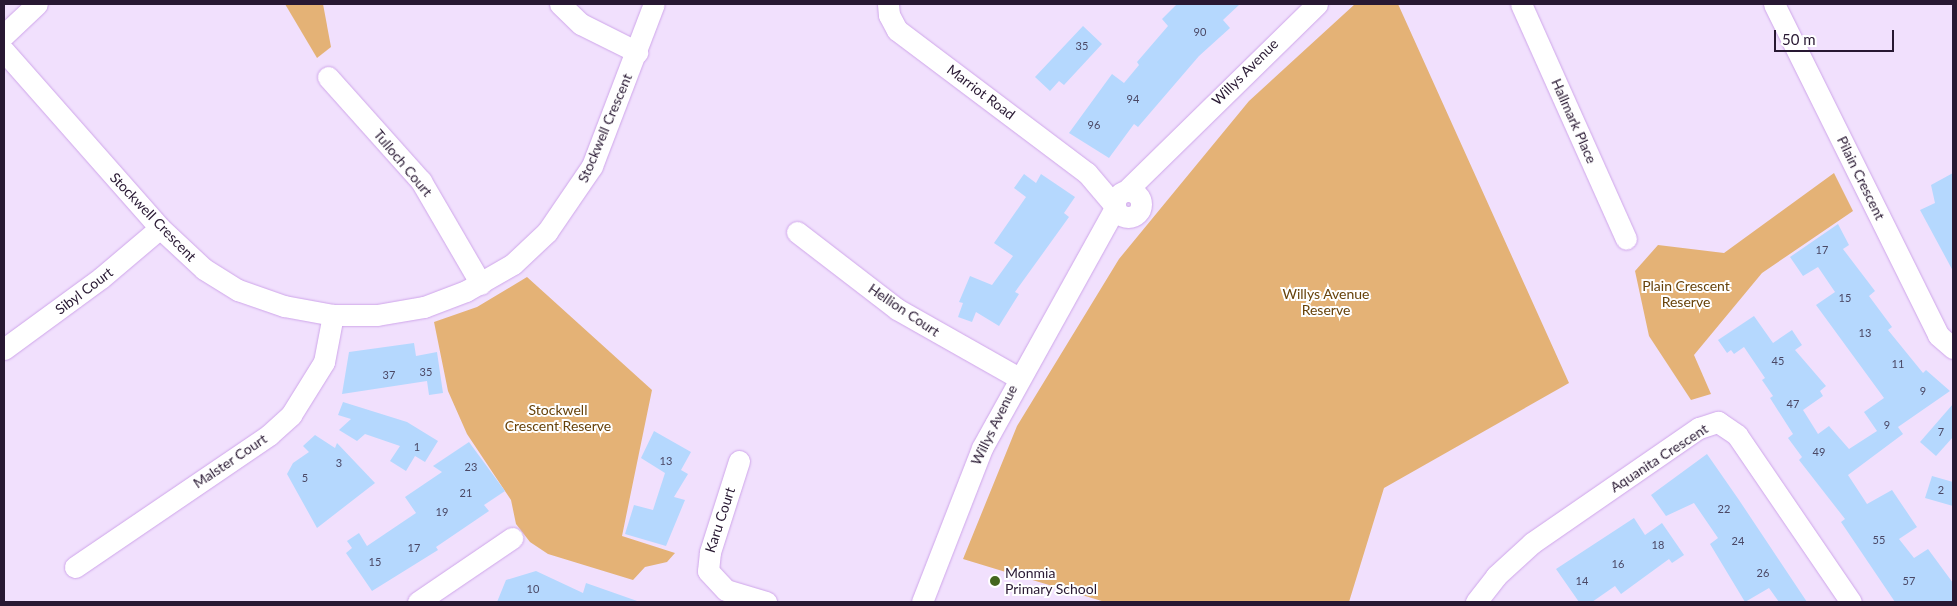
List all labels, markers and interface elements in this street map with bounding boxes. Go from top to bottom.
scale bar [1777,20,1897,52]
house number: 90 [1194,25,1206,39]
text: 50 m [1782,30,1816,48]
street label: Willys Avenue [1208,35,1282,109]
house number: 35 [1076,39,1088,53]
street label: Marriot Road [944,61,1018,123]
street label: Stockwell Crescent [574,71,636,185]
street label: Hallmark Place [1548,76,1600,166]
house number: 94 [1127,92,1139,106]
house number: 96 [1088,118,1100,132]
street label: Tulloch Court [370,126,436,200]
street label: Pilain Crescent [1834,133,1888,223]
street label: Stockwell Crescent [106,169,200,265]
house number: 17 [1816,243,1828,257]
street label: Sibyl Court [52,264,116,318]
park label: Plain Crescent Reserve [1642,278,1730,310]
street label: Hellion Court [865,280,943,340]
park label: Willys Avenue Reserve [1282,286,1370,318]
house number: 15 [1839,291,1851,305]
house number: 13 [1859,326,1871,340]
house number: 45 [1772,354,1784,368]
house number: 11 [1892,357,1904,371]
house number: 35 [420,365,432,379]
house number: 37 [383,368,395,382]
street label: Willys Avenue [967,382,1021,468]
house number: 9 [1920,384,1926,398]
house number: 47 [1787,397,1799,411]
park label: Stockwell Crescent Reserve [505,402,611,434]
house number: 9 [1884,418,1890,432]
street label: Aquanita Crescent [1607,420,1711,496]
house number: 7 [1938,425,1944,439]
street label: Malster Court [190,430,270,492]
house number: 1 [414,440,420,454]
house number: 49 [1813,445,1825,459]
house number: 13 [660,454,672,468]
house number: 3 [336,456,342,470]
house number: 23 [465,460,477,474]
house number: 5 [302,471,308,485]
house number: 2 [1938,483,1944,497]
street label: Karu Court [702,485,738,555]
house number: 21 [460,486,472,500]
house number: 22 [1718,502,1730,516]
house number: 19 [436,505,448,519]
house number: 55 [1873,533,1885,547]
house number: 24 [1732,534,1744,548]
house number: 18 [1652,538,1664,552]
house number: 17 [408,541,420,555]
house number: 15 [369,555,381,569]
house number: 16 [1612,557,1624,571]
place label: Monmia Primary School [1005,565,1097,598]
house number: 26 [1757,566,1769,580]
house number: 14 [1576,574,1588,588]
house number: 57 [1903,574,1915,588]
marker: Monmia Primary School [989,575,1001,587]
house number: 10 [527,582,539,596]

